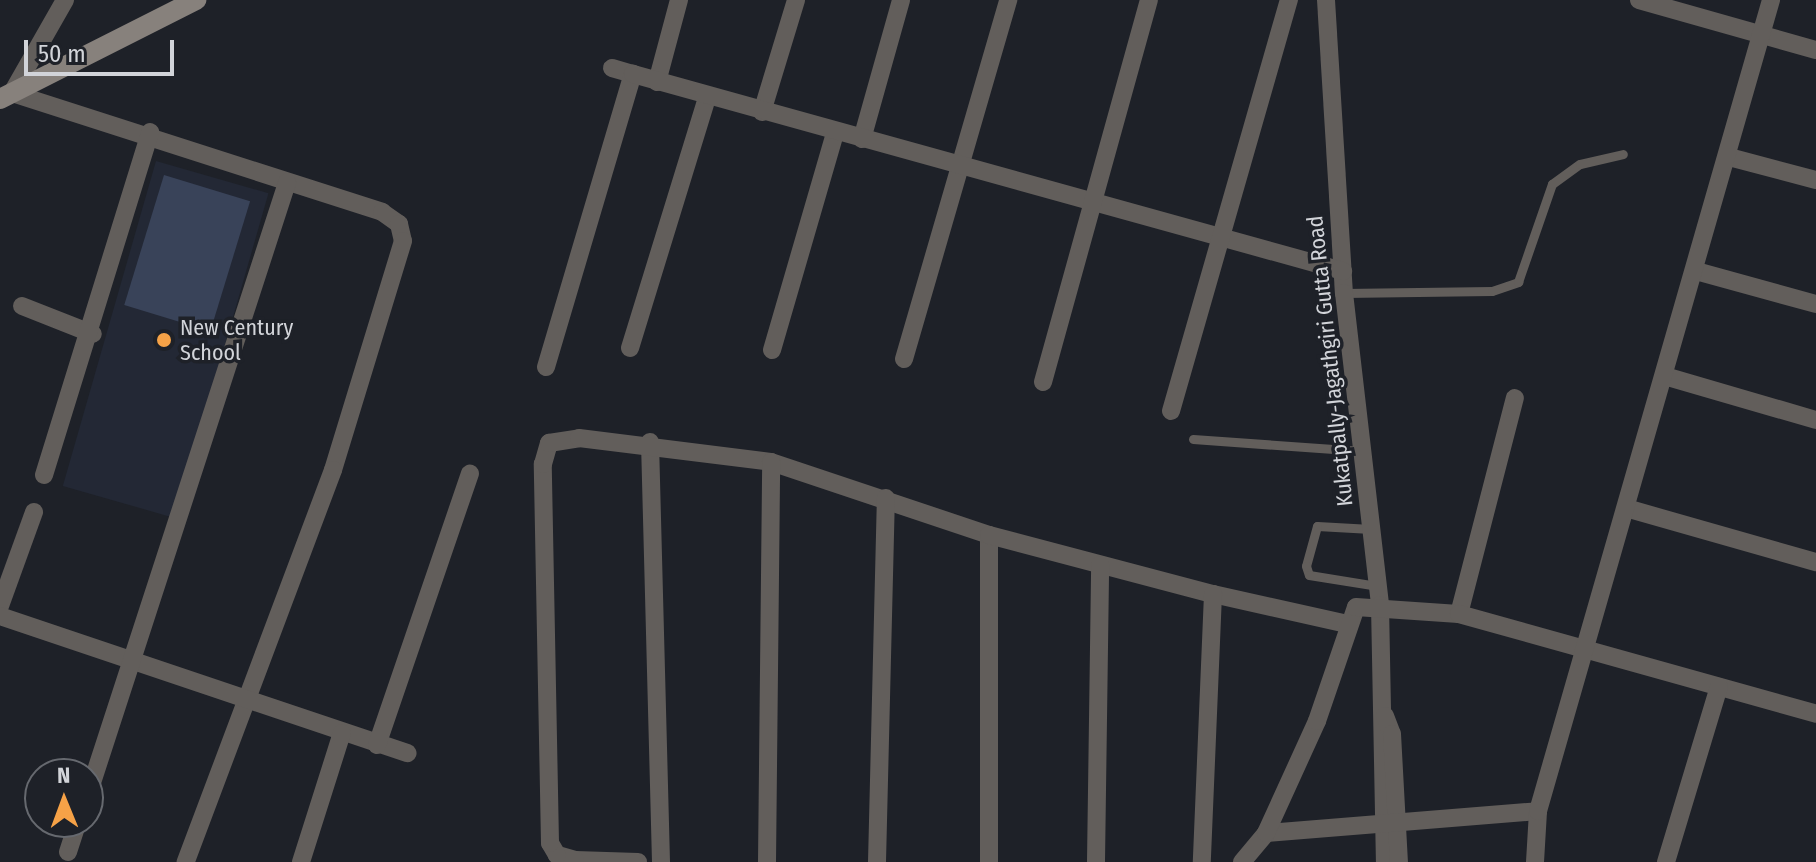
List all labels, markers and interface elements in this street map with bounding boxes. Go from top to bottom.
scale bar [28,24,178,74]
text: 50 m [38,40,86,68]
street label: Kukatpally-Jagathgiri Gutta Road [1302,214,1358,508]
place label: New Century School [180,314,293,366]
marker: New Century School [155,331,173,349]
north arrow [24,758,104,838]
text: N [57,762,70,789]

